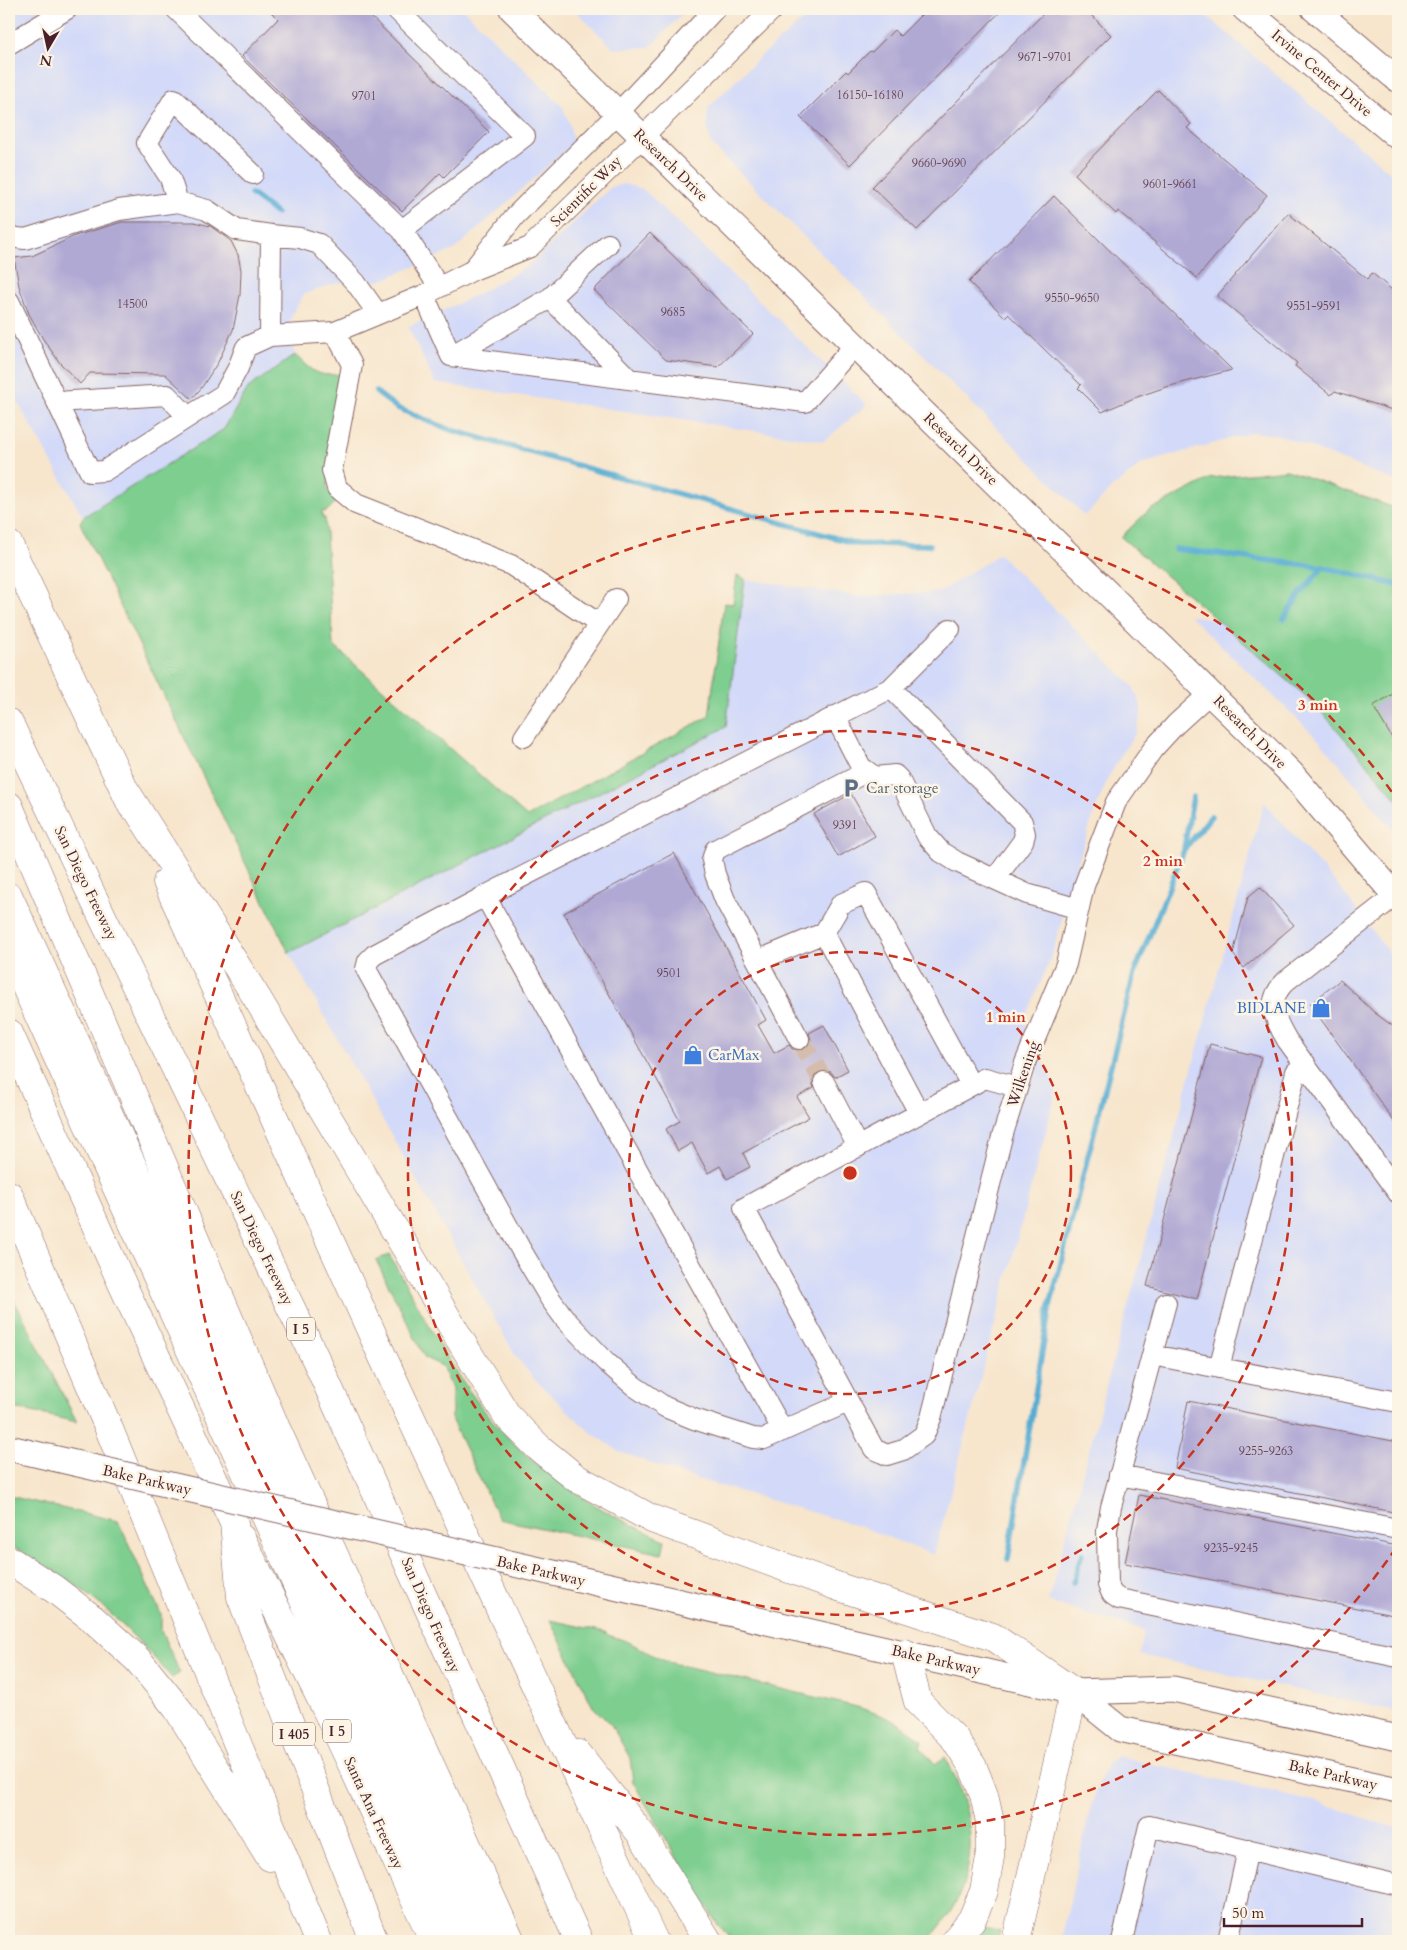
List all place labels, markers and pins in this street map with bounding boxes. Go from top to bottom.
parking icon: Car storage [840,777,862,799]
place label: Car storage [866,778,939,798]
shop icon: BIDLANE [1310,997,1332,1019]
place label: BIDLANE [1237,998,1306,1018]
shop icon: CarMax [682,1044,704,1066]
place label: CarMax [708,1045,760,1065]
centre of rings [841,1164,859,1182]

